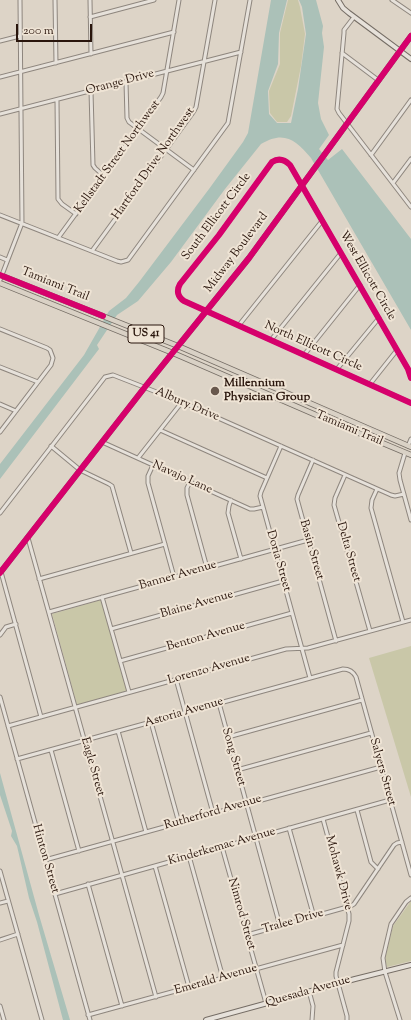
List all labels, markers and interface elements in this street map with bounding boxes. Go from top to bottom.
scale bar [18,16,94,42]
text: 200 m [23,22,54,40]
street label: Orange Drive [84,67,156,99]
street label: Kellstadt Street Northwest [72,98,164,216]
street label: Hartford Drive Northwest [110,105,198,223]
street label: South Ellicott Circle [179,170,255,264]
street label: Midway Boulevard [202,210,272,296]
street label: West Ellicott Circle [336,229,398,323]
street label: Tamiami Trail [19,265,91,305]
street label: North Ellicott Circle [262,319,364,375]
road number: US 41 [128,325,164,343]
place label: Millennium Physician Group [224,377,310,405]
street label: Albury Drive [153,385,221,425]
marker: Millennium Physician Group [209,385,221,397]
street label: Tamiami Trail [313,408,385,450]
street label: Navajo Lane [150,458,214,498]
street label: Basin Street [296,518,326,582]
street label: Delta Street [333,520,363,584]
street label: Doria Street [262,529,294,593]
street label: Banner Avenue [138,558,218,594]
street label: Blaine Avenue [159,588,235,622]
street label: Benton Avenue [165,619,247,655]
street label: Lorenzo Avenue [166,651,252,689]
street label: Astoria Avenue [143,695,225,731]
street label: Song Street [218,726,248,788]
street label: Eagle Street [77,736,107,798]
street label: Salyers Street [365,736,399,808]
street label: Rutherford Avenue [163,792,263,834]
street label: Hinton Street [28,823,62,895]
street label: Kinderkemac Avenue [167,825,277,869]
street label: Mohawk Drive [321,834,355,912]
street label: Nimrod Street [224,876,258,952]
street label: Tralee Drive [261,906,325,938]
street label: Emerald Avenue [173,961,259,999]
street label: Quesada Avenue [264,973,352,1011]

